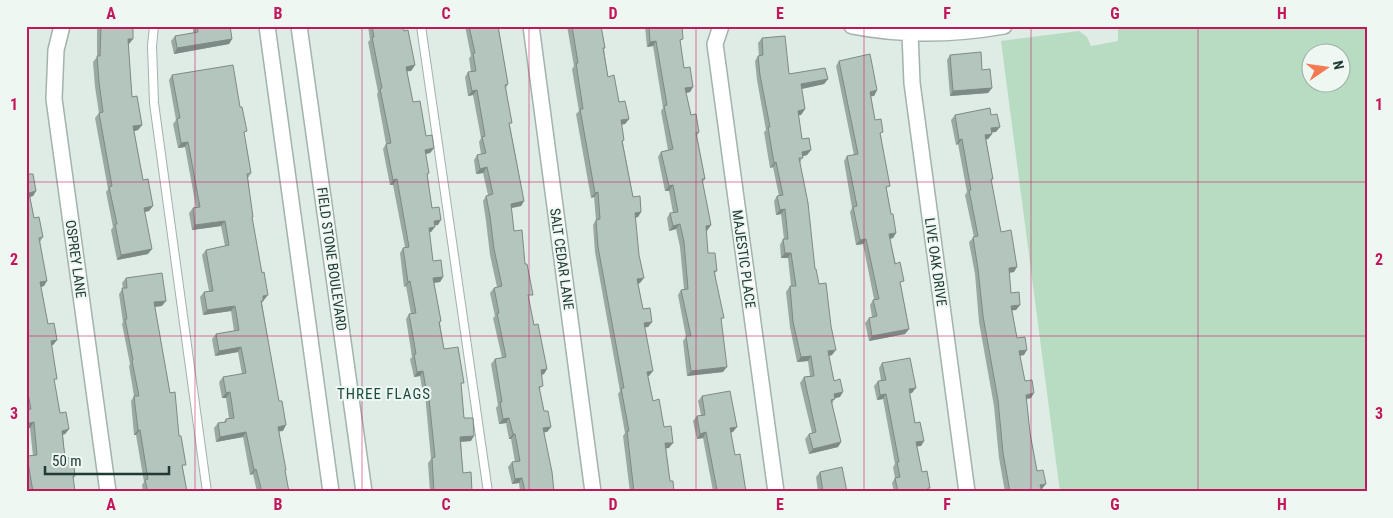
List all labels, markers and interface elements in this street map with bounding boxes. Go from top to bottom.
text: A [106,4,116,23]
text: B [274,4,283,23]
text: C [441,4,451,23]
text: D [608,4,618,23]
text: E [776,4,784,23]
text: F [943,4,951,23]
text: G [1110,4,1120,23]
text: H [1277,4,1287,23]
north arrow [1300,42,1350,92]
text: N [1330,59,1347,71]
text: 1 [10,95,18,114]
text: 1 [1375,95,1383,114]
street label: FIELD STONE BOULEVARD [314,186,350,332]
street label: SALT CEDAR LANE [547,207,577,311]
street label: MAJESTIC PLACE [729,209,759,309]
street label: LIVE OAK DRIVE [922,217,950,307]
street label: OSPREY LANE [63,219,89,299]
text: 2 [10,250,18,269]
text: 2 [1375,250,1383,269]
district label: THREE FLAGS [337,385,431,403]
text: 3 [10,404,18,423]
text: 3 [1375,404,1383,423]
scale bar [45,443,169,475]
text: 50 m [52,452,82,470]
text: A [106,495,116,514]
text: B [274,495,283,514]
text: C [441,495,451,514]
text: D [608,495,618,514]
text: E [776,495,784,514]
text: F [943,495,951,514]
text: G [1110,495,1120,514]
text: H [1277,495,1287,514]

